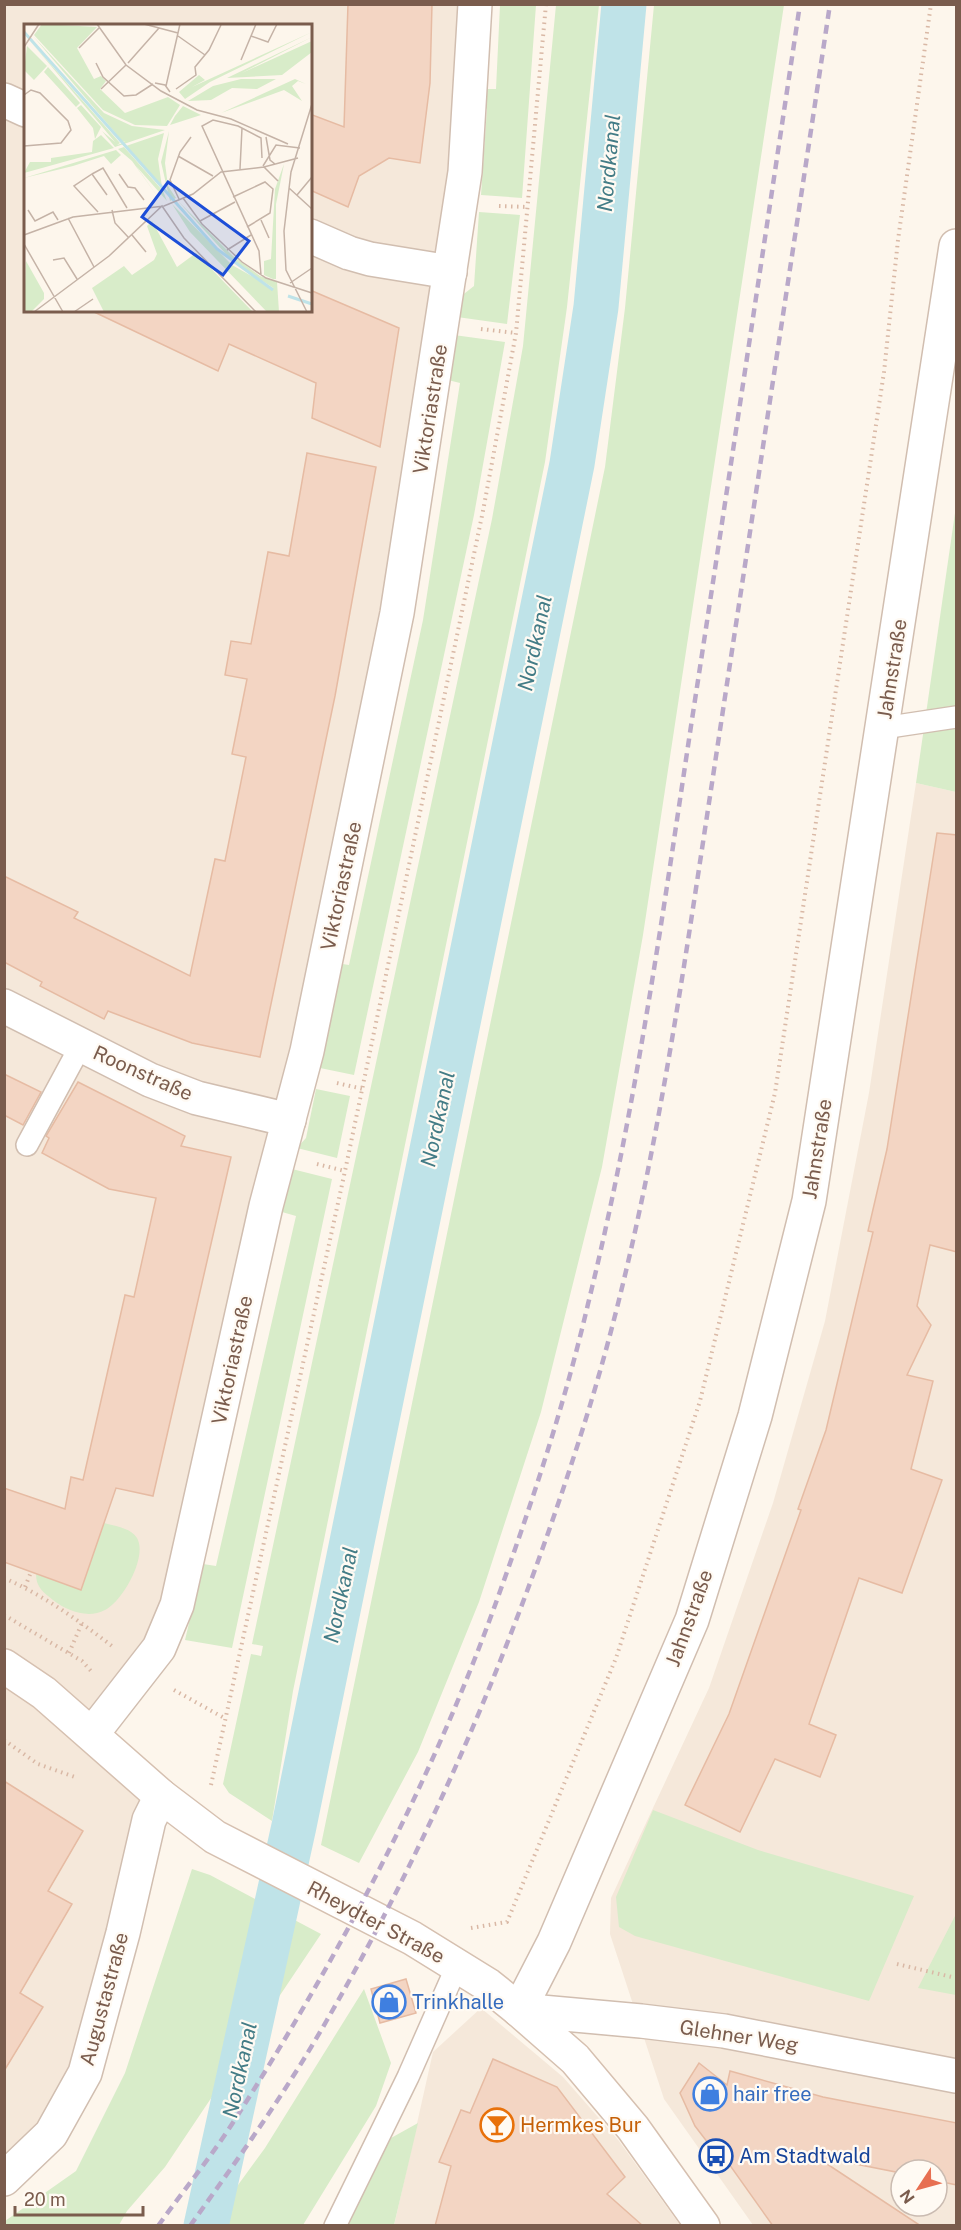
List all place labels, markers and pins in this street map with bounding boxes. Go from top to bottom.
shop icon: Trinkhalle [371,1984,407,2020]
place label: Trinkhalle [412,1990,504,2014]
shop icon: hair free [692,2076,728,2112]
place label: hair free [733,2082,812,2106]
bar icon: Hermkes Bur [479,2107,515,2143]
place label: Hermkes Bur [520,2113,642,2137]
bus stop icon: Am Stadtwald [698,2138,734,2174]
place label: Am Stadtwald [739,2144,871,2168]

